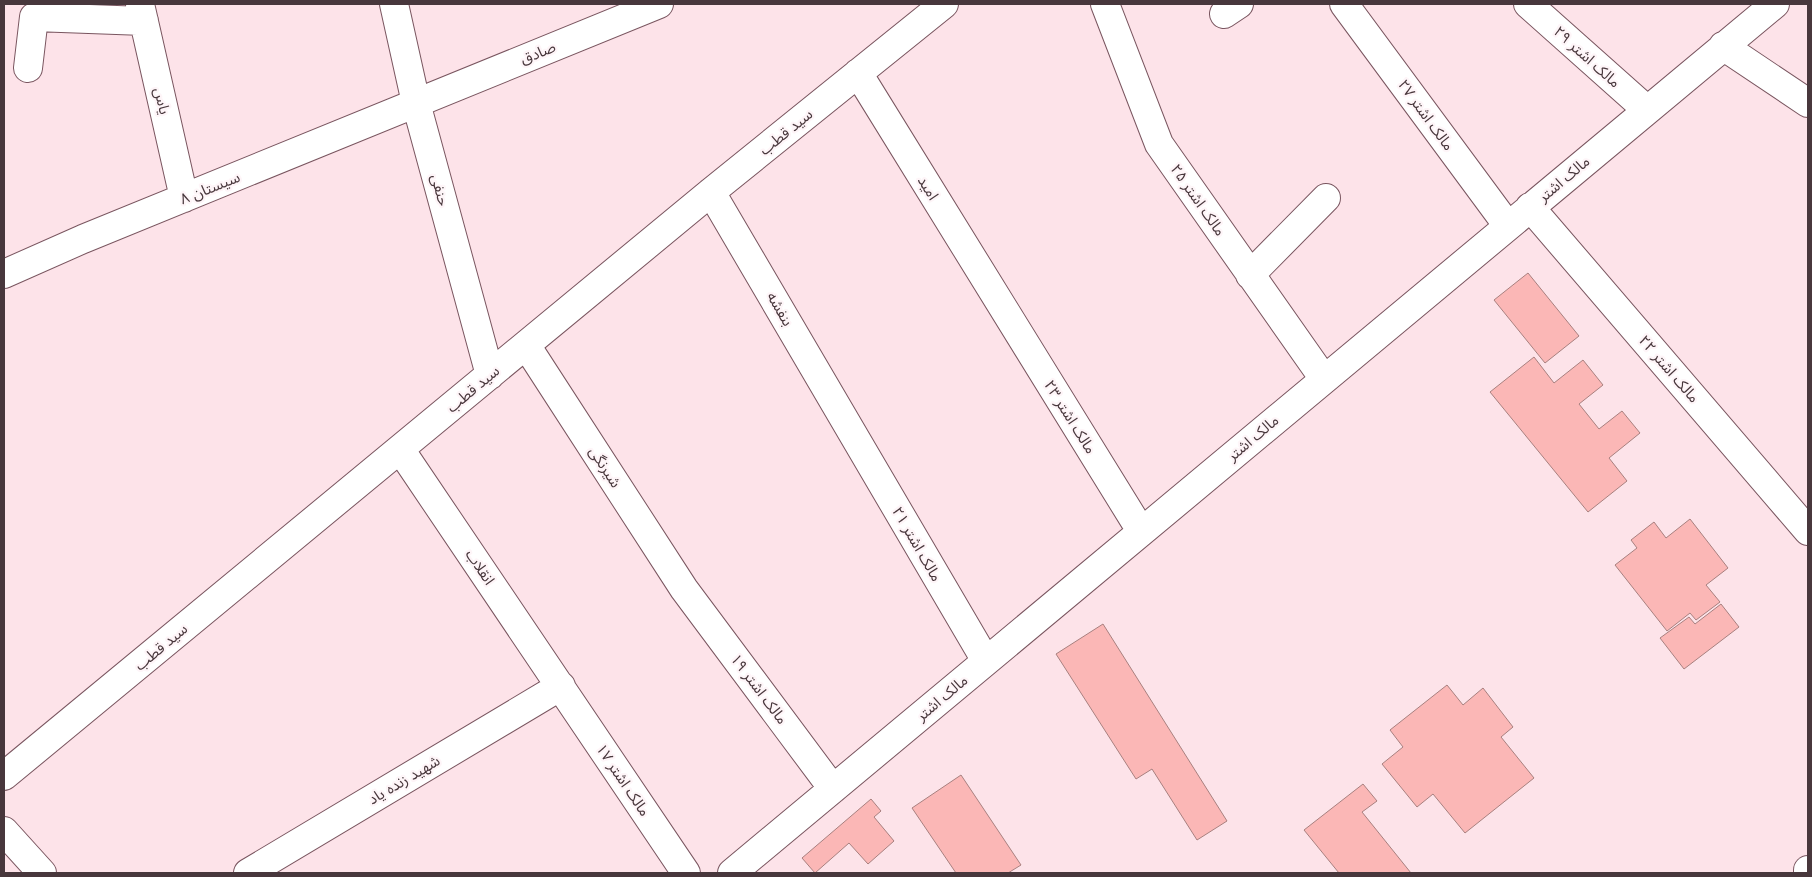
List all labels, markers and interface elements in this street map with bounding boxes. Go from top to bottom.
street label: مالک اشتر ۲۹ [1550,22,1625,92]
street label: صادق [517,37,558,68]
street label: مالک اشتر ۲۷ [1394,75,1459,154]
street label: یاس [150,86,175,116]
street label: سید قطب [755,104,816,159]
street label: مالک اشتر [1533,151,1593,206]
street label: مالک اشتر ۲۵ [1167,160,1230,239]
street label: سیستان ۸ [177,167,243,208]
street label: حنفی [427,172,454,208]
street label: امید [914,172,943,203]
street label: بنفشه [763,288,798,329]
street label: مالک اشتر ۲۲ [1635,331,1704,406]
street label: سید قطب [442,361,503,416]
street label: مالک اشتر ۲۳ [1040,376,1101,457]
street label: مالک اشتر [1222,410,1282,465]
street label: شیرنگی [585,442,626,491]
street label: مالک اشتر ۲۱ [888,503,946,585]
street label: انقلاب [462,545,499,588]
street label: سید قطب [130,619,191,674]
street label: مالک اشتر ۱۹ [727,650,792,728]
street label: مالک اشتر [911,670,971,725]
street label: مالک اشتر ۱۷ [592,740,655,820]
street label: شهید زنده یاد [364,751,443,808]

